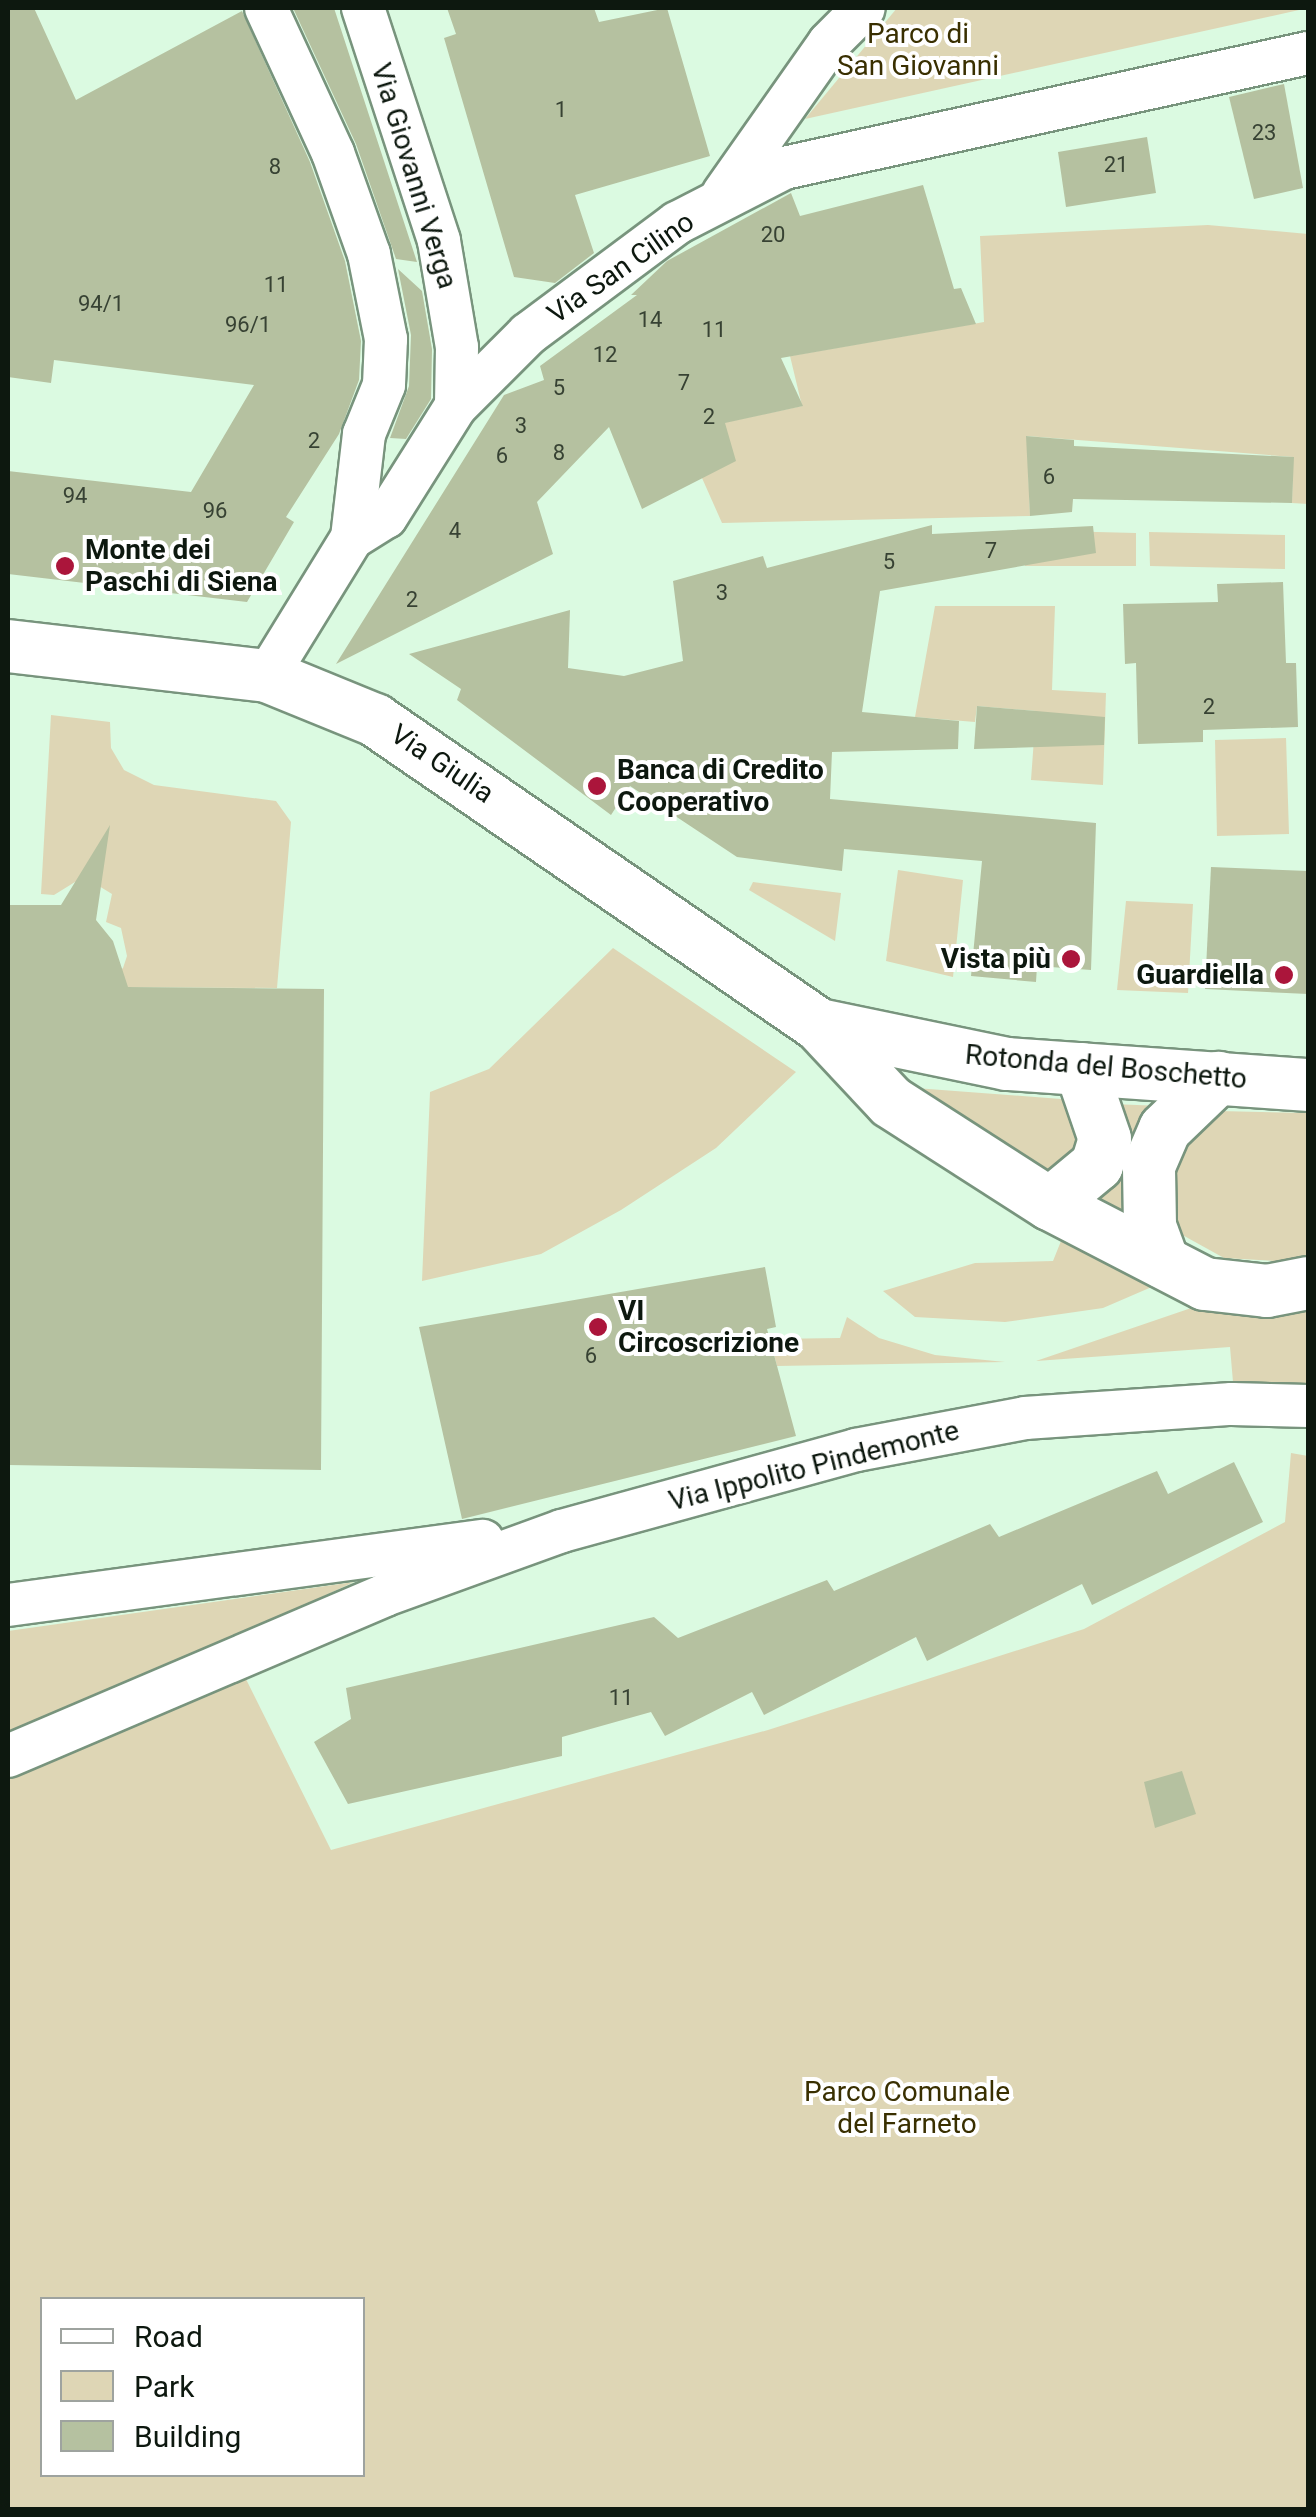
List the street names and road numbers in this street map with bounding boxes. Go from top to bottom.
street label: Via Giovanni Verga [364,59,464,293]
street label: Via San Cilino [541,205,701,331]
street label: Via Giulia [384,717,500,811]
street label: Rotonda del Boschetto [964,1038,1248,1096]
street label: Via Ippolito Pindemonte [665,1414,963,1518]

